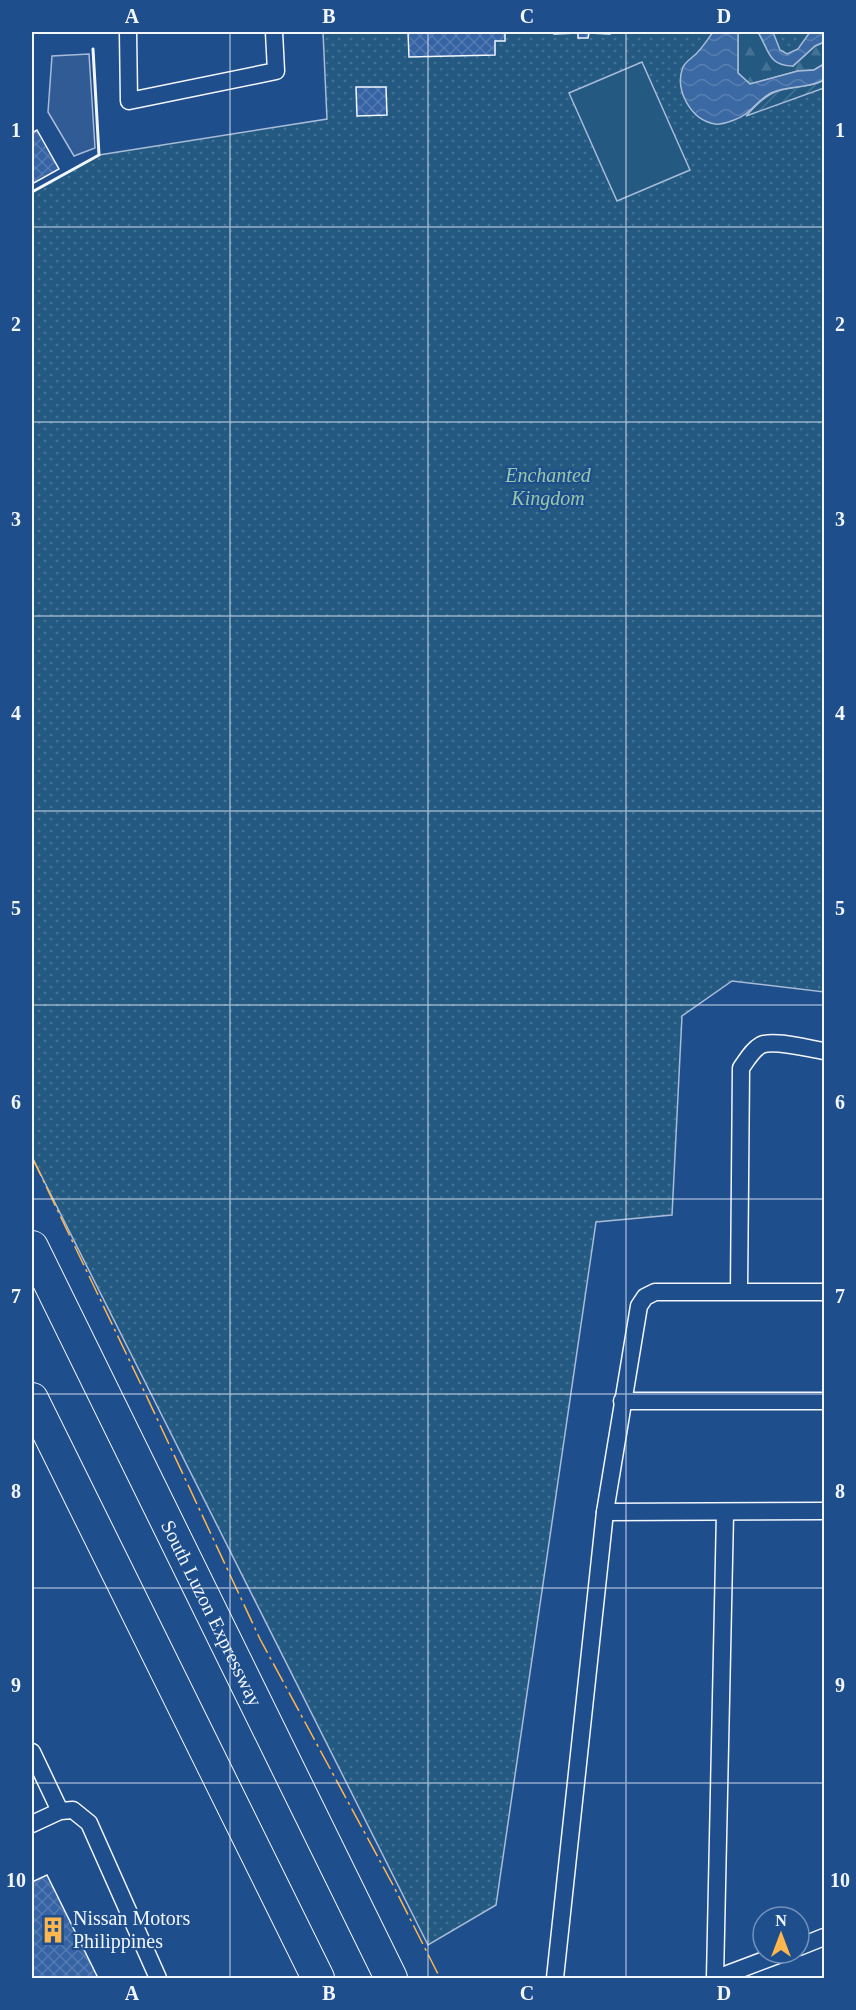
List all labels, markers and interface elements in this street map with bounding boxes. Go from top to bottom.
text: A [125,5,140,27]
text: B [322,5,336,27]
text: C [520,5,534,27]
text: D [717,5,731,27]
text: 1 [11,119,21,141]
text: 1 [835,119,845,141]
text: 2 [11,313,21,335]
text: 2 [835,313,845,335]
park label: Enchanted Kingdom [504,464,592,510]
text: 3 [11,508,21,530]
text: 3 [835,508,845,530]
text: 4 [11,702,21,724]
text: 4 [835,702,845,724]
text: 5 [11,897,21,919]
text: 5 [835,897,845,919]
text: 6 [11,1091,21,1113]
text: 6 [835,1091,845,1113]
text: 7 [11,1285,21,1307]
text: 7 [835,1285,845,1307]
text: 8 [11,1480,21,1502]
text: 8 [835,1480,845,1502]
street label: South Luzon Expressway [157,1517,267,1710]
text: 9 [11,1674,21,1696]
text: 9 [835,1674,845,1696]
text: 10 [6,1869,26,1891]
text: 10 [830,1869,850,1891]
north arrow [751,1905,811,1965]
place label: Nissan Motors Philippines [73,1907,190,1953]
text: N [775,1912,787,1929]
building icon: Nissan Motors Philippines [38,1915,68,1945]
text: A [125,1982,140,2004]
text: B [322,1982,336,2004]
text: C [520,1982,534,2004]
text: D [717,1982,731,2004]

